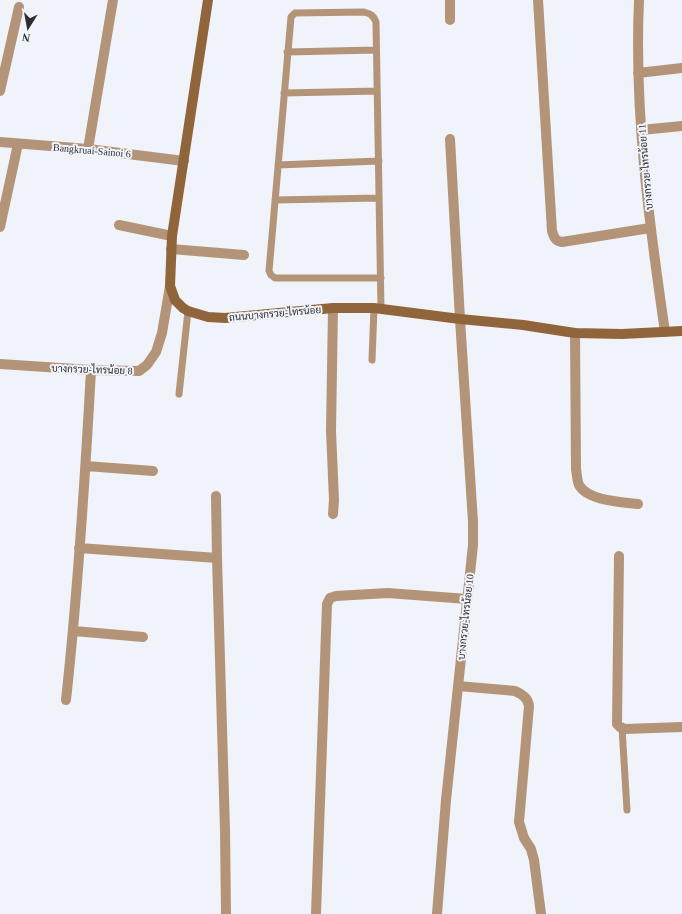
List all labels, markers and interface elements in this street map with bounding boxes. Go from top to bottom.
north arrow [8,8,48,48]
text: N [21,31,31,44]
street label: บางกรวย-ไทรน้อย 11 [635,124,655,210]
street label: Bangkruai-Sainoi 6 [53,142,131,159]
street label: ถนนบางกรวย-ไทรน้อย [228,303,322,323]
street label: บางกรวย-ไทรน้อย 8 [51,362,133,376]
street label: บางกรวย-ไทรน้อย 10 [455,573,475,661]

